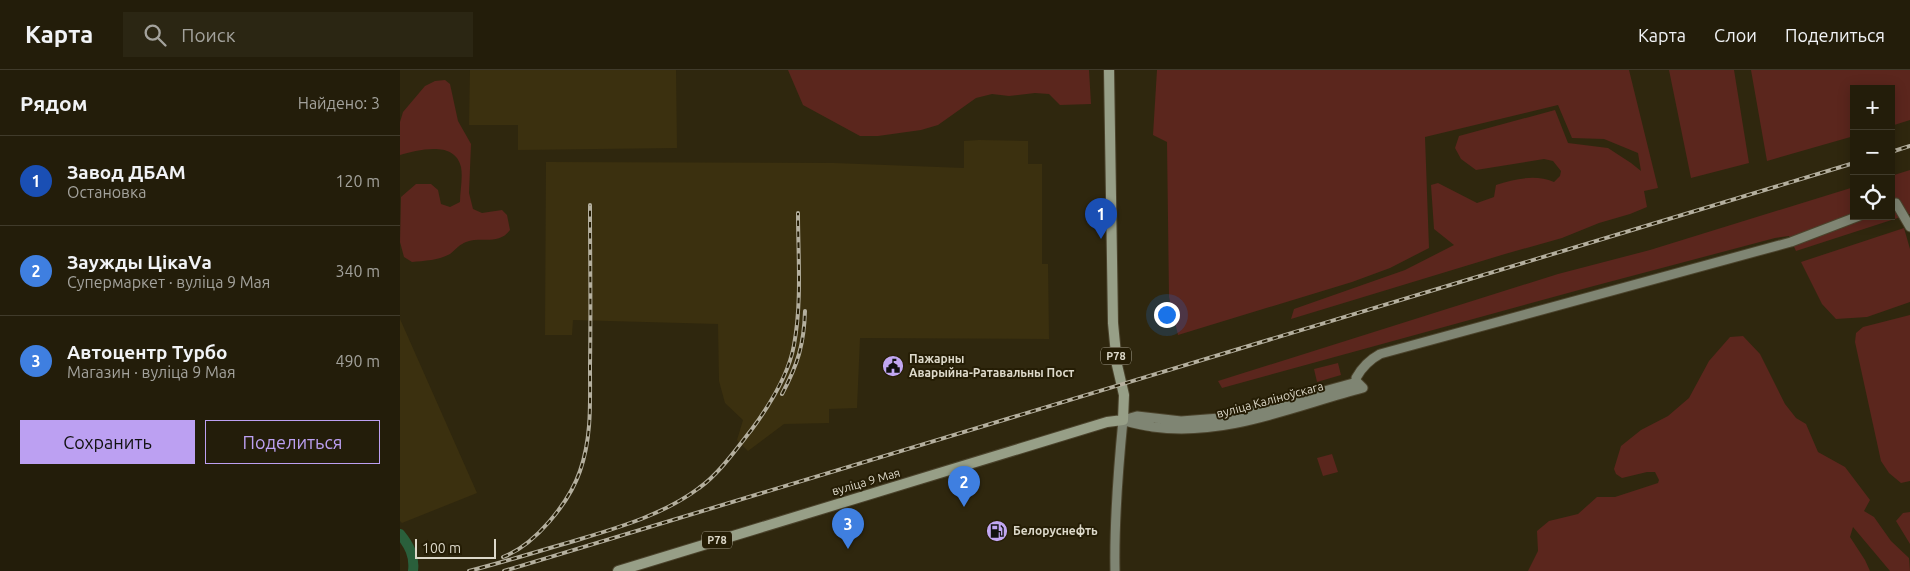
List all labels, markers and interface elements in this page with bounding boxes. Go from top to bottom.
search box [123,12,473,57]
text: Карта [25,21,93,48]
icon: search [141,21,169,49]
text: Поиск [181,24,235,46]
text: Карта [1638,25,1686,45]
text: Слои [1714,25,1757,45]
text: Поделиться [1785,25,1885,45]
map controls [1850,85,1895,220]
button: + [1850,85,1895,130]
text: Рядом [20,91,88,115]
text: Найдено: 3 [298,94,380,112]
button: − [1850,130,1895,175]
text: Завод ДБАМ [67,161,186,183]
text: 1 [31,172,41,190]
text: 120 m [335,172,380,190]
button: locate [1850,175,1895,220]
text: Остановка [67,183,146,201]
pin: 1 [1085,198,1117,239]
text: Заужды ЦікаVа [67,251,212,273]
text: 2 [31,262,41,280]
text: 340 m [335,262,380,280]
text: Супермаркет · вуліца 9 Мая [67,273,270,291]
your location [1154,302,1180,328]
text: Автоцентр Турбо [67,341,228,363]
road number: Р78 [1101,348,1131,364]
text: 3 [31,352,41,370]
text: 490 m [335,352,380,370]
place label: Пажарны Аварыйна-Ратавальны Пост [909,352,1074,379]
public building icon: Пажарны Аварыйна-Ратавальны Пост [881,354,905,378]
text: Магазин · вуліца 9 Мая [67,363,236,381]
street label: вуліца Каліноўскага [1215,379,1325,420]
button: Сохранить [20,420,195,464]
button: Поделиться [205,420,380,464]
street label: вуліца 9 Мая [830,466,902,497]
pin: 2 [948,466,980,507]
pin: 3 [832,508,864,549]
fuel station icon: Белоруснефть [985,519,1009,543]
place label: Белоруснефть [1013,524,1098,537]
road number: Р78 [702,532,732,548]
scale bar [415,536,496,559]
text: 100 m [422,540,461,556]

